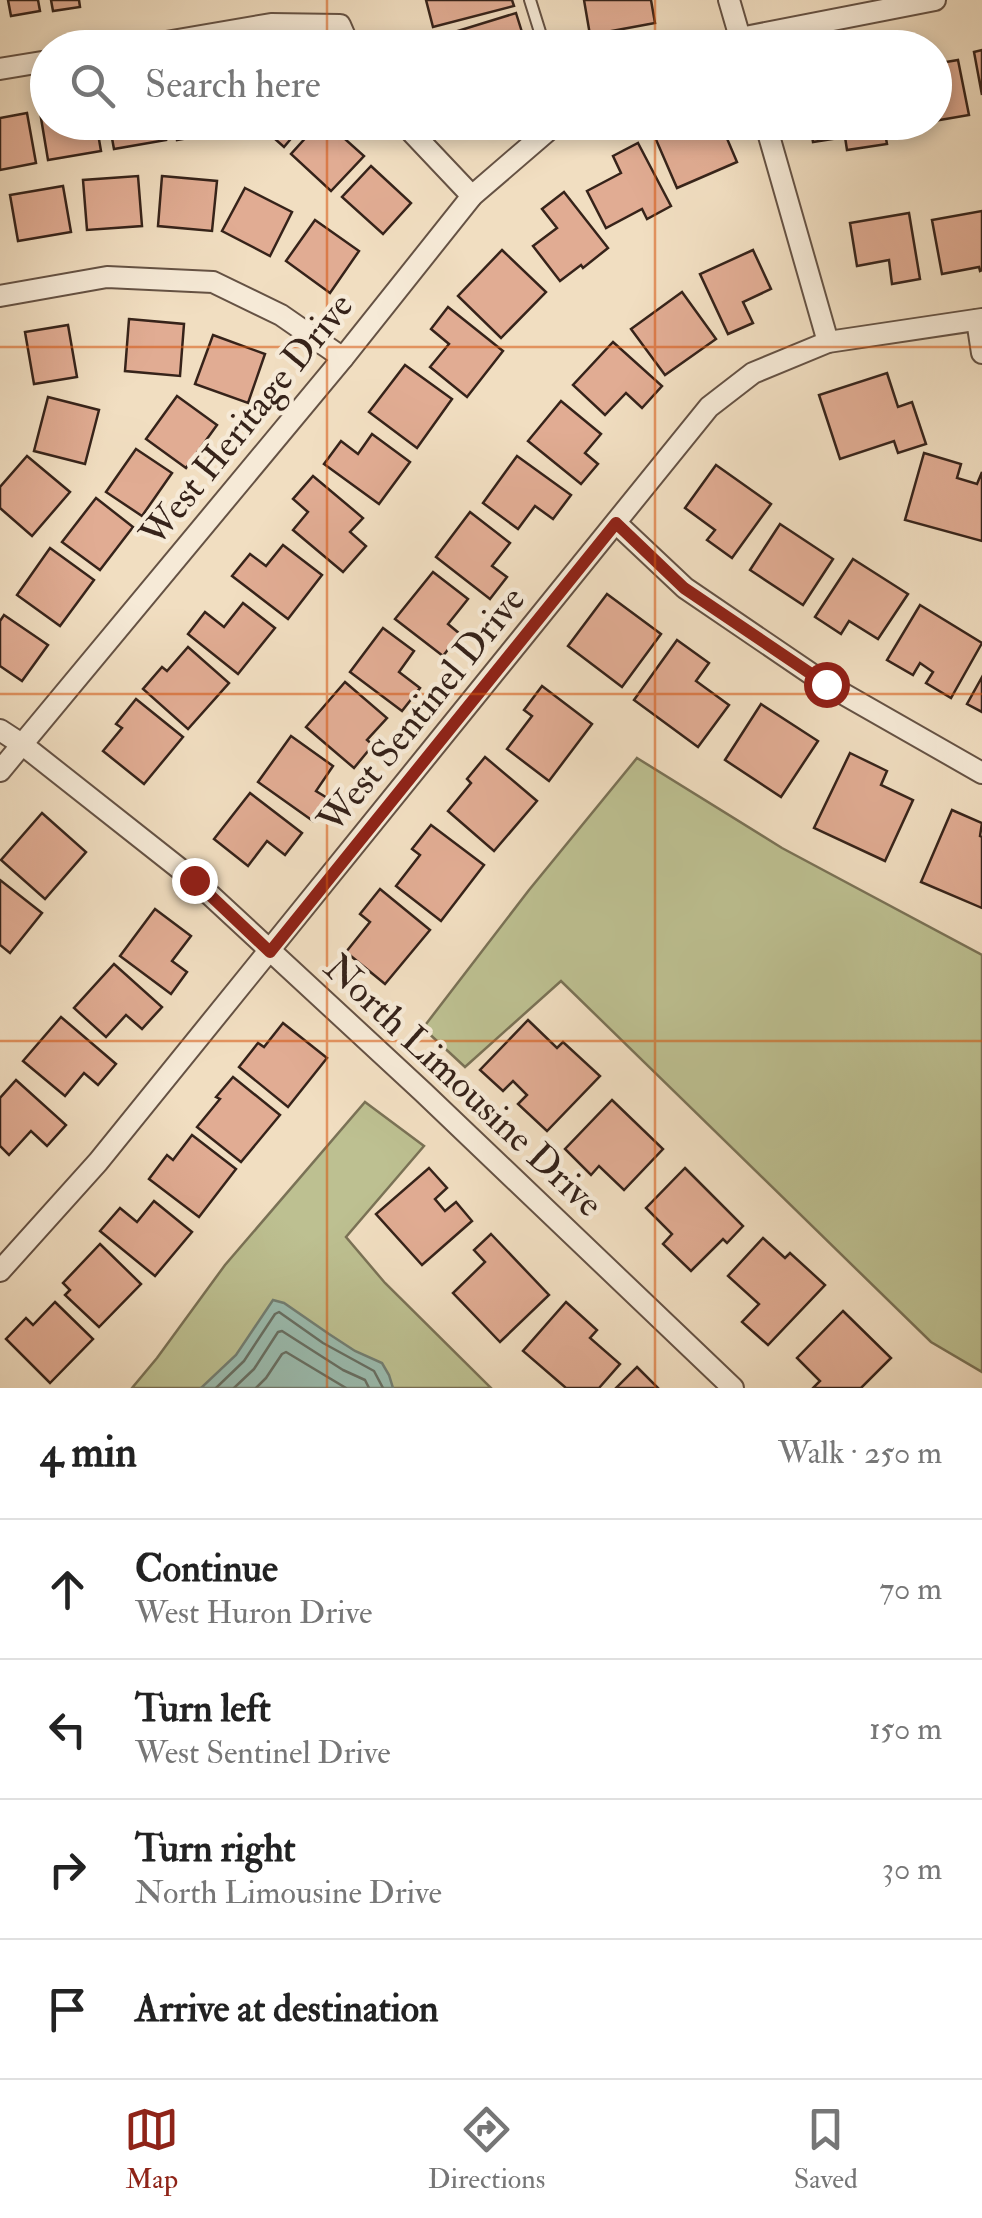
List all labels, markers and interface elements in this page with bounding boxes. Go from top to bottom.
search box [30,30,952,140]
icon: search [65,58,120,113]
text: Search here [145,61,321,109]
street label: West Heritage Drive [129,283,364,557]
street label: West Sentinel Drive [307,577,536,843]
route start [804,662,850,708]
route end [172,858,218,904]
street label: North Limousine Drive [314,944,613,1228]
text: 4 min [40,1427,137,1479]
text: Walk · 250 m [778,1433,942,1473]
text: Continue [135,1545,278,1593]
icon: ahead [40,1562,95,1617]
text: 70 m [879,1569,942,1609]
text: West Huron Drive [135,1593,372,1633]
text: Turn left [135,1685,271,1733]
icon: left [40,1702,95,1757]
text: 150 m [869,1709,942,1749]
text: West Sentinel Drive [135,1733,391,1773]
text: Turn right [135,1825,296,1873]
icon: right [40,1842,95,1897]
text: 30 m [882,1849,942,1889]
text: North Limousine Drive [135,1873,442,1913]
icon: arrive [40,1982,95,2037]
text: Arrive at destination [135,1985,439,2033]
tab: Map [124,2102,179,2197]
tab: Directions [428,2102,545,2197]
tab: Saved [794,2102,858,2197]

